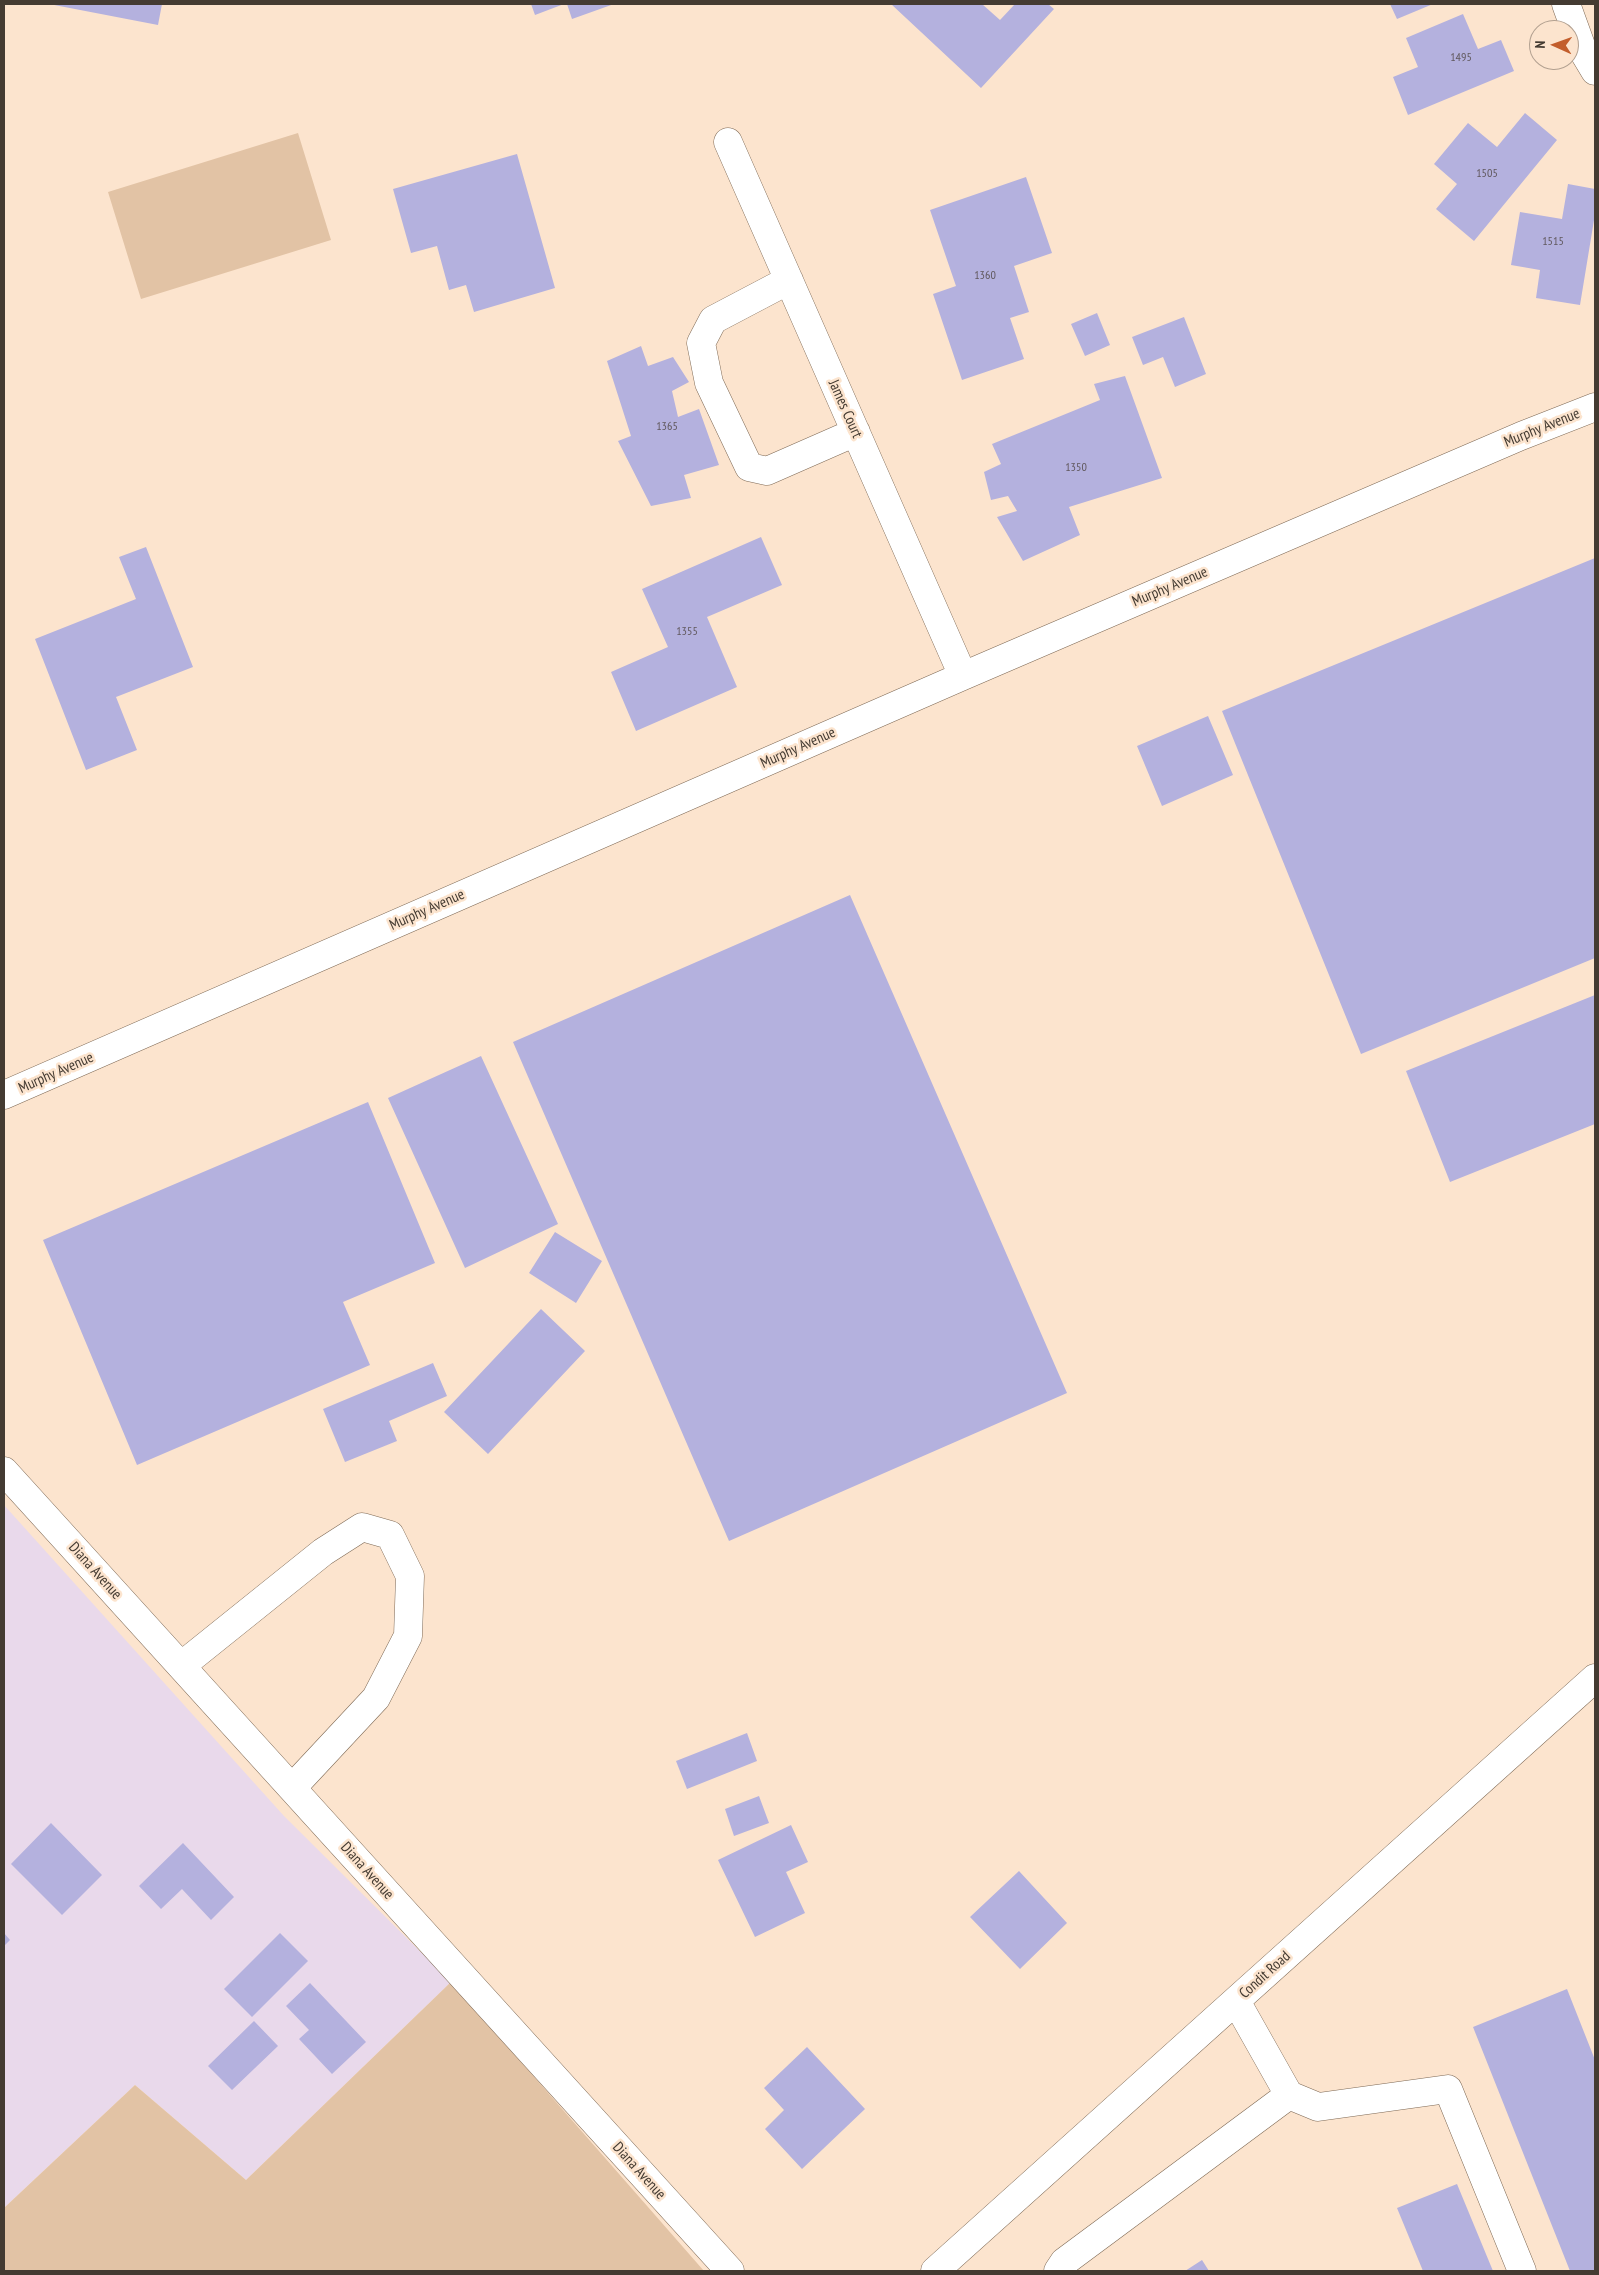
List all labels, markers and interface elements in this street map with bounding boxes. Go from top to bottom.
north arrow [1529,20,1579,70]
text: N [1531,40,1549,49]
house number: 1495 [1450,51,1472,65]
house number: 1505 [1476,167,1498,181]
house number: 1515 [1542,235,1564,249]
house number: 1360 [974,269,996,283]
street label: James Court [824,377,866,441]
street label: Murphy Avenue [1502,405,1582,451]
house number: 1365 [656,420,678,434]
house number: 1350 [1065,461,1087,475]
street label: Murphy Avenue [1130,563,1210,611]
house number: 1355 [676,625,698,639]
street label: Murphy Avenue [758,723,838,773]
street label: Murphy Avenue [387,885,467,935]
street label: Murphy Avenue [16,1048,96,1098]
street label: Diana Avenue [65,1539,125,1603]
street label: Diana Avenue [337,1839,397,1903]
street label: Condit Road [1236,1948,1294,2002]
street label: Diana Avenue [609,2139,669,2203]

